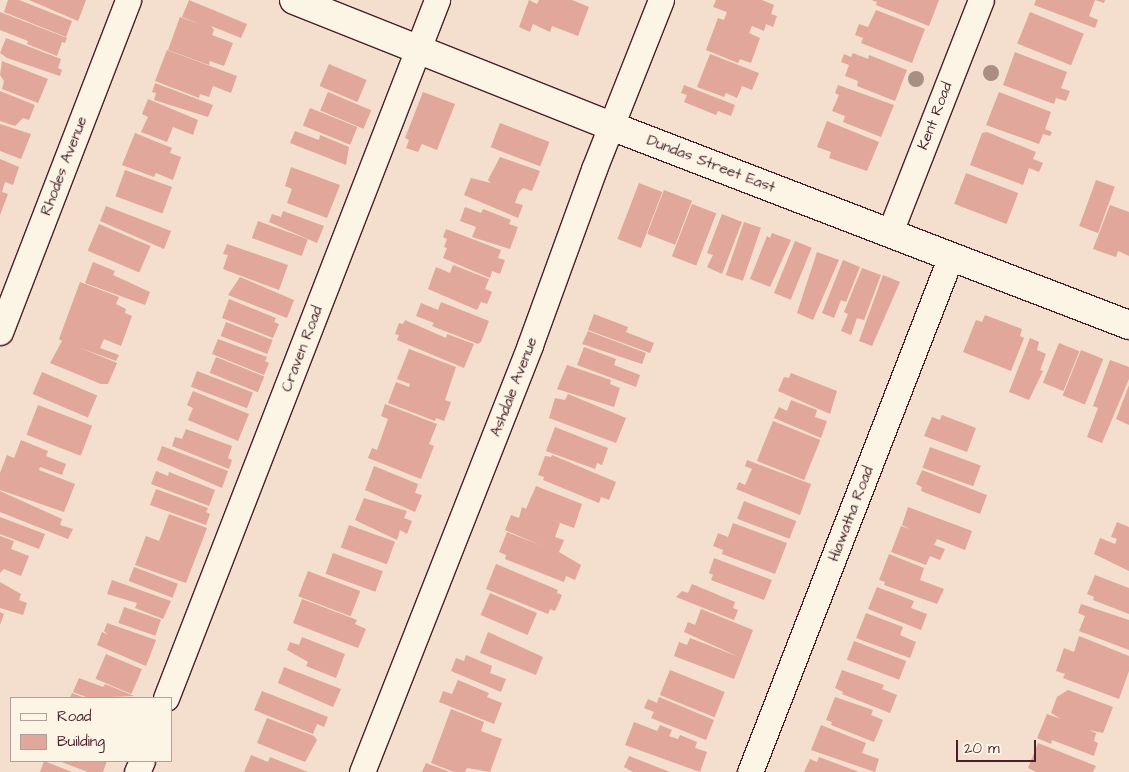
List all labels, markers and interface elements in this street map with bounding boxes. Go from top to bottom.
street label: Kent Road [914,80,956,152]
street label: Rhodes Avenue [37,114,91,218]
street label: Dundas Street East [644,131,778,197]
street label: Craven Road [277,304,327,394]
street label: Ashdale Avenue [487,335,541,439]
street label: Hiawatha Road [825,464,877,564]
legend [10,697,172,762]
text: Road [57,706,91,727]
scale bar [959,730,1039,762]
text: Building [57,731,105,752]
text: 20 m [964,738,1000,759]

